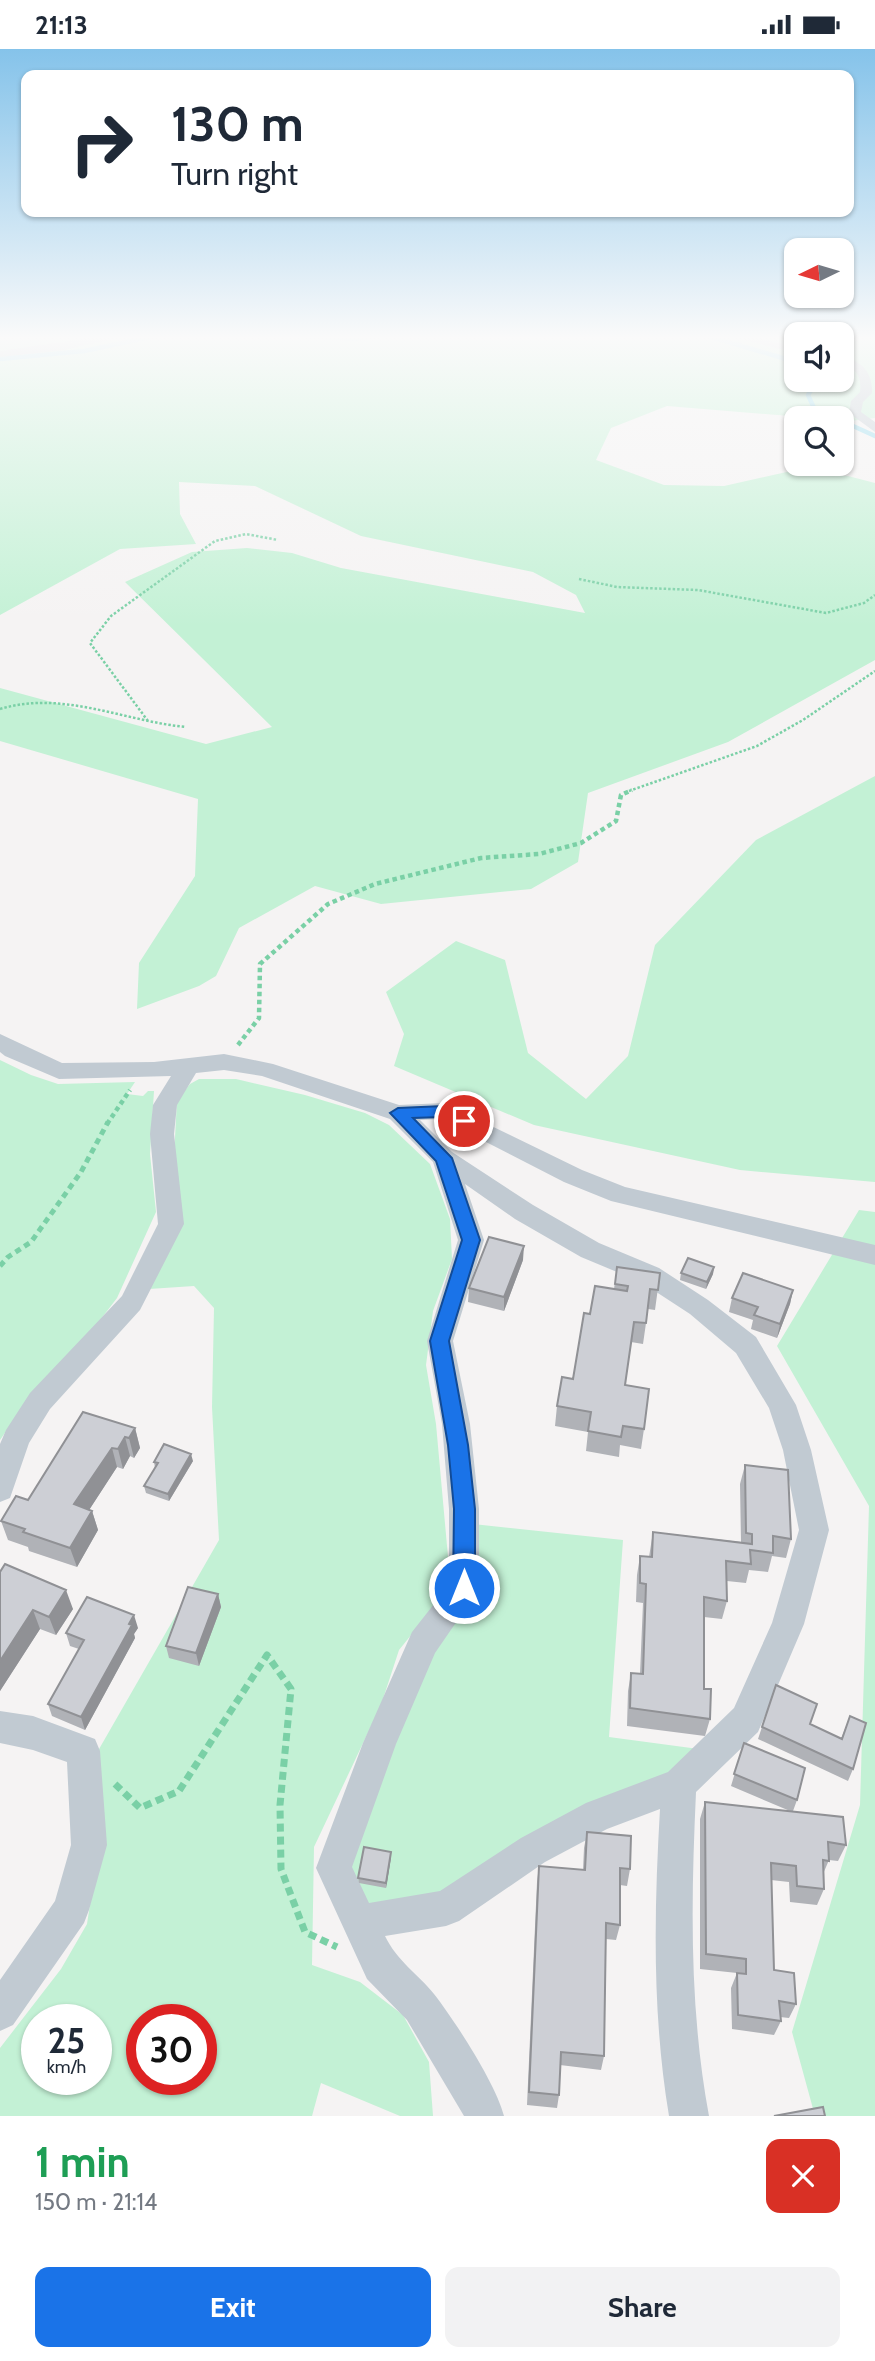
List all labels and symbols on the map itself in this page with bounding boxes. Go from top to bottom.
north arrow [784,238,854,308]
pin [434,1091,494,1151]
position arrow [427,1551,501,1625]
speed limit sign: 30 [126,2004,217,2095]

